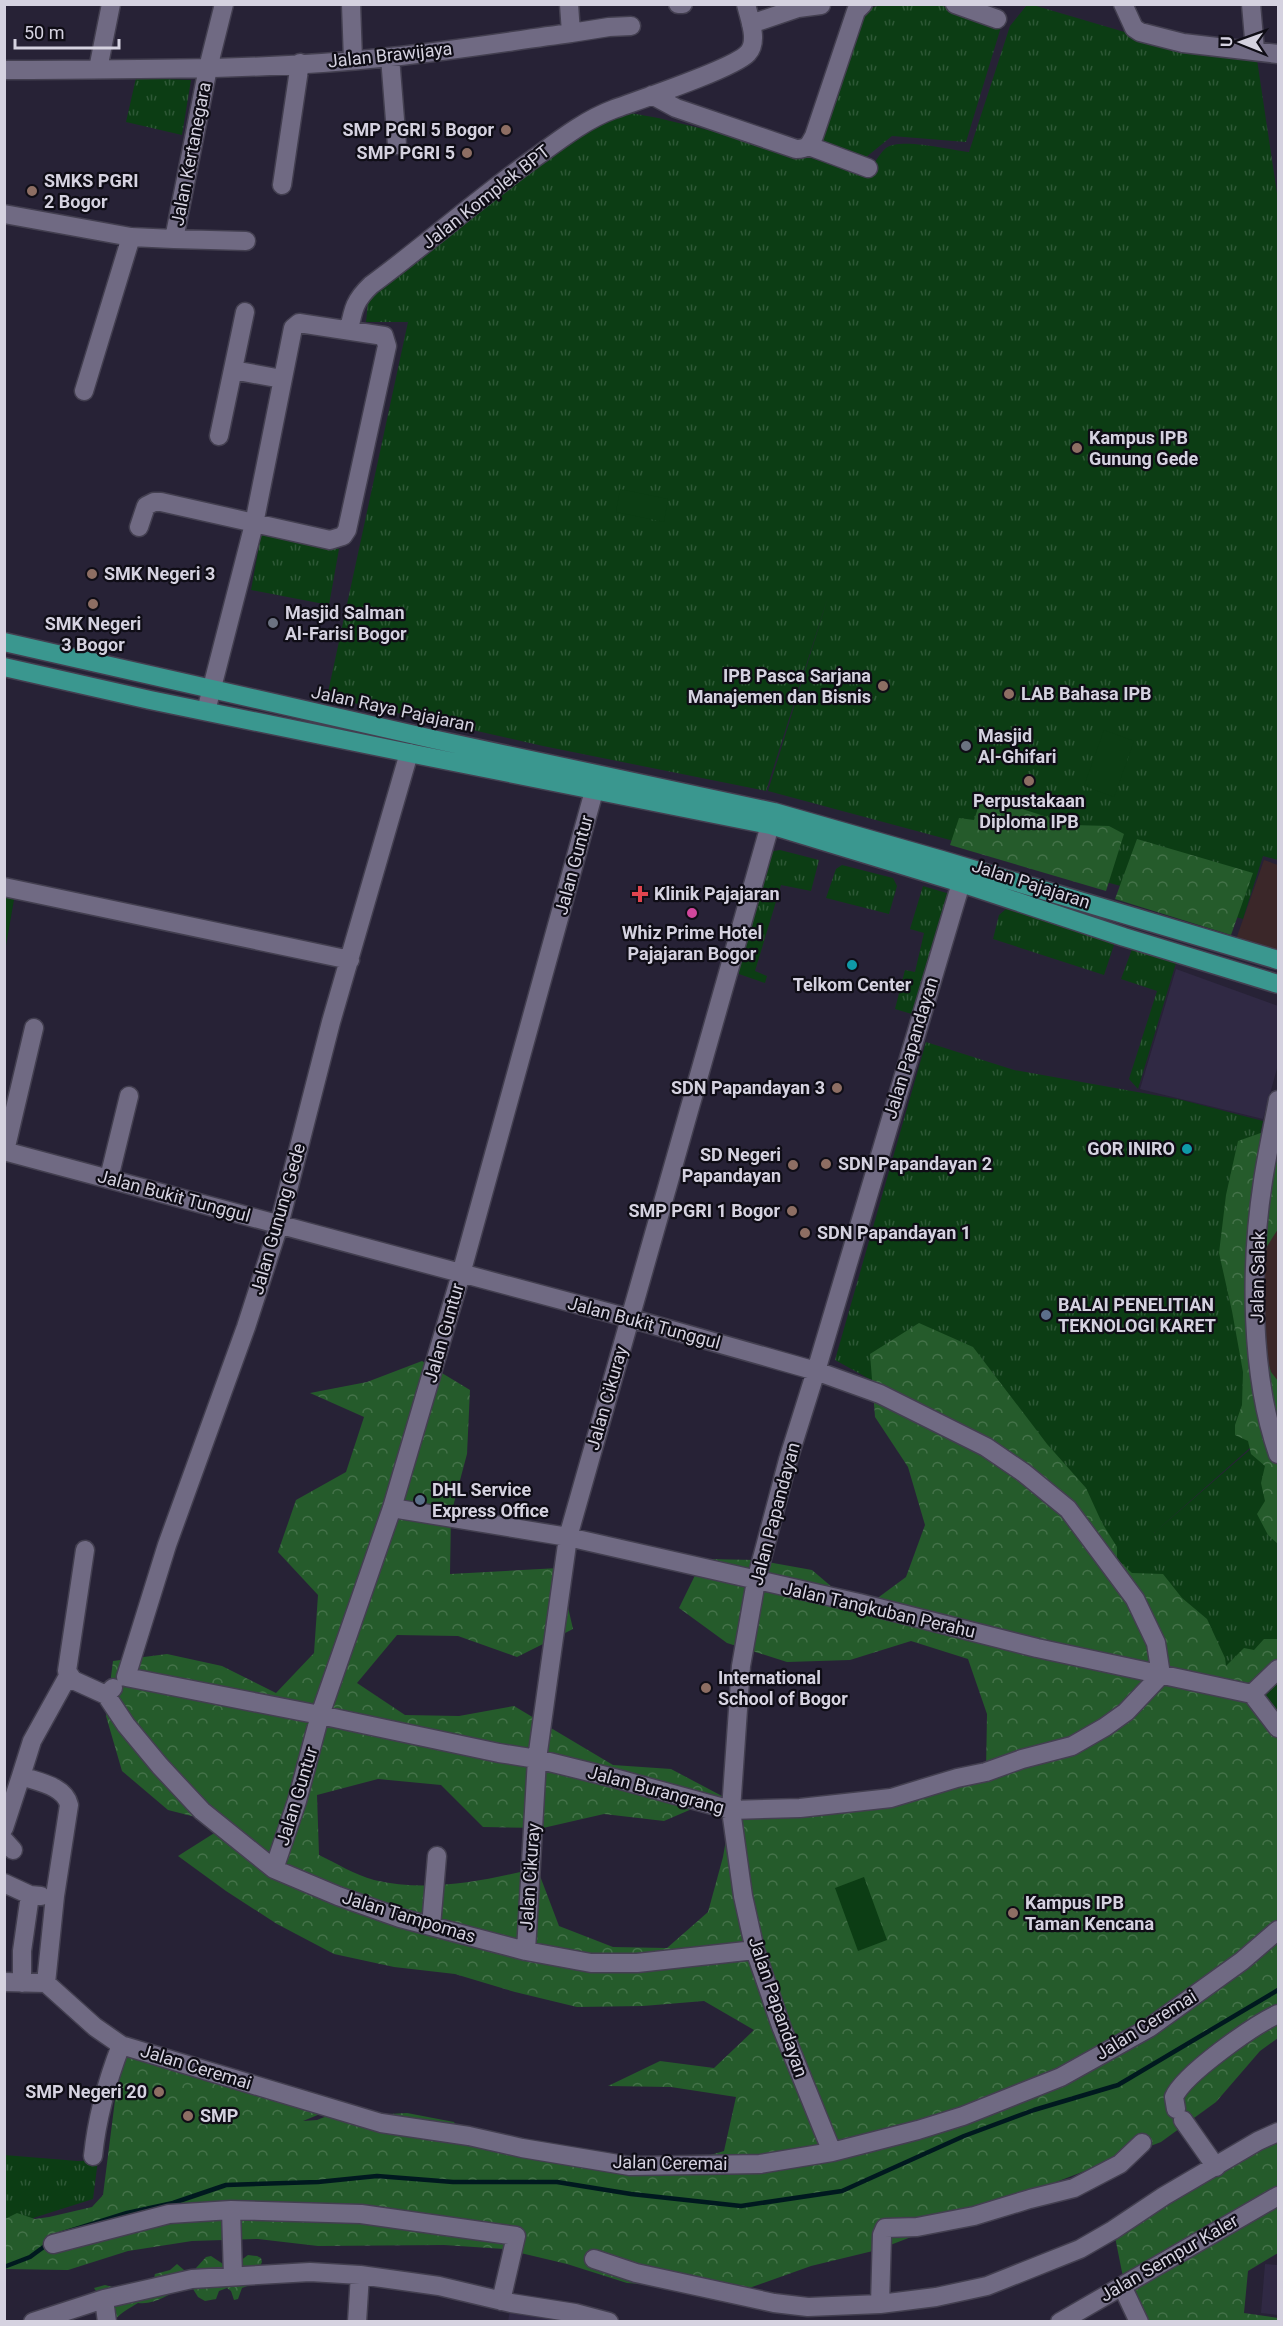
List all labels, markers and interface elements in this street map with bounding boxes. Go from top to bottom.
scale bar [15,12,118,50]
north arrow [1211,12,1271,72]
text: 50 m [24,22,64,43]
text: U [1217,36,1236,47]
street label: Jalan Brawijaya [327,38,453,71]
street label: Jalan Kertanegara [166,80,215,228]
place label: SMP PGRI 5 Bogor [342,119,494,140]
marker: SMP PGRI 5 Bogor [499,123,513,137]
street label: Jalan Komplek BPT [418,140,554,253]
place label: SMP PGRI 5 [357,142,455,163]
marker: SMP PGRI 5 [460,146,474,160]
place label: SMKS PGRI 2 Bogor [44,170,139,212]
marker: SMKS PGRI 2 Bogor [25,184,39,198]
place label: Kampus IPB Gunung Gede [1089,427,1198,469]
marker: Kampus IPB Gunung Gede [1070,441,1084,455]
place label: SMK Negeri 3 [104,563,215,584]
marker: SMK Negeri 3 [85,567,99,581]
marker: SMK Negeri 3 Bogor [86,597,100,611]
place label: Masjid Salman Al-Farisi Bogor [285,602,407,644]
place label: SMK Negeri 3 Bogor [45,613,141,655]
marker: Masjid Salman Al-Farisi Bogor [266,616,280,630]
place label: IPB Pasca Sarjana Manajemen dan Bisnis [688,665,871,707]
marker: IPB Pasca Sarjana Manajemen dan Bisnis [876,679,890,693]
street label: Jalan Raya Pajajaran [310,681,477,736]
place label: LAB Bahasa IPB [1021,683,1152,704]
marker: LAB Bahasa IPB [1002,687,1016,701]
place label: Masjid Al-Ghifari [978,725,1057,767]
marker: Masjid Al-Ghifari [959,739,973,753]
marker: Perpustakaan Diploma IPB [1022,774,1036,788]
place label: Perpustakaan Diploma IPB [973,790,1085,832]
street label: Jalan Guntur [550,813,597,917]
street label: Jalan Pajajaran [969,855,1093,913]
place label: Klinik Pajajaran [654,883,780,904]
marker: Klinik Pajajaran [631,885,649,903]
marker: Whiz Prime Hotel Pajajaran Bogor [685,906,699,920]
place label: Whiz Prime Hotel Pajajaran Bogor [622,922,762,964]
marker: Telkom Center [845,958,859,972]
place label: Telkom Center [793,974,912,995]
street label: Jalan Papandayan [879,974,942,1121]
place label: SDN Papandayan 3 [671,1077,825,1098]
marker: SDN Papandayan 3 [830,1081,844,1095]
place label: GOR INIRO [1087,1138,1175,1159]
street label: Jalan Gunung Gede [246,1141,309,1297]
marker: GOR INIRO [1180,1142,1194,1156]
place label: SD Negeri Papandayan [682,1144,781,1186]
place label: SDN Papandayan 2 [838,1153,992,1174]
marker: SDN Papandayan 2 [819,1157,833,1171]
marker: SD Negeri Papandayan [786,1158,800,1172]
street label: Jalan Bukit Tunggul [95,1165,253,1226]
place label: SMP PGRI 1 Bogor [628,1200,780,1221]
marker: SMP PGRI 1 Bogor [785,1204,799,1218]
place label: SDN Papandayan 1 [817,1222,971,1243]
marker: SDN Papandayan 1 [798,1226,812,1240]
street label: Jalan Salak [1246,1230,1269,1323]
street label: Jalan Guntur [419,1281,468,1385]
street label: Jalan Bukit Tunggul [565,1292,723,1353]
place label: BALAI PENELITIAN TEKNOLOGI KARET [1058,1294,1216,1336]
marker: BALAI PENELITIAN TEKNOLOGI KARET [1039,1308,1053,1322]
street label: Jalan Cikuray [582,1343,632,1452]
street label: Jalan Papandayan [745,1440,804,1588]
place label: DHL Service Express Office [432,1479,549,1521]
marker: DHL Service Express Office [413,1493,427,1507]
street label: Jalan Tangkuban Perahu [781,1577,977,1642]
place label: International School of Bogor [718,1667,848,1709]
marker: International School of Bogor [699,1681,713,1695]
street label: Jalan Guntur [272,1744,322,1848]
street label: Jalan Burangrang [586,1761,727,1818]
street label: Jalan Cikuray [515,1822,544,1931]
street label: Jalan Tampomas [340,1886,478,1947]
place label: Kampus IPB Taman Kencana [1025,1892,1154,1934]
marker: Kampus IPB Taman Kencana [1006,1906,1020,1920]
street label: Jalan Papandayan [745,1934,812,2080]
street label: Jalan Ceremai [1091,1985,1200,2064]
street label: Jalan Ceremai [138,2040,254,2093]
place label: SMP Negeri 20 [25,2081,147,2102]
marker: SMP Negeri 20 [152,2085,166,2099]
place label: SMP [200,2105,238,2126]
marker: SMP [181,2109,195,2123]
street label: Jalan Ceremai [612,2151,728,2174]
street label: Jalan Sempur Kaler [1096,2209,1242,2306]

